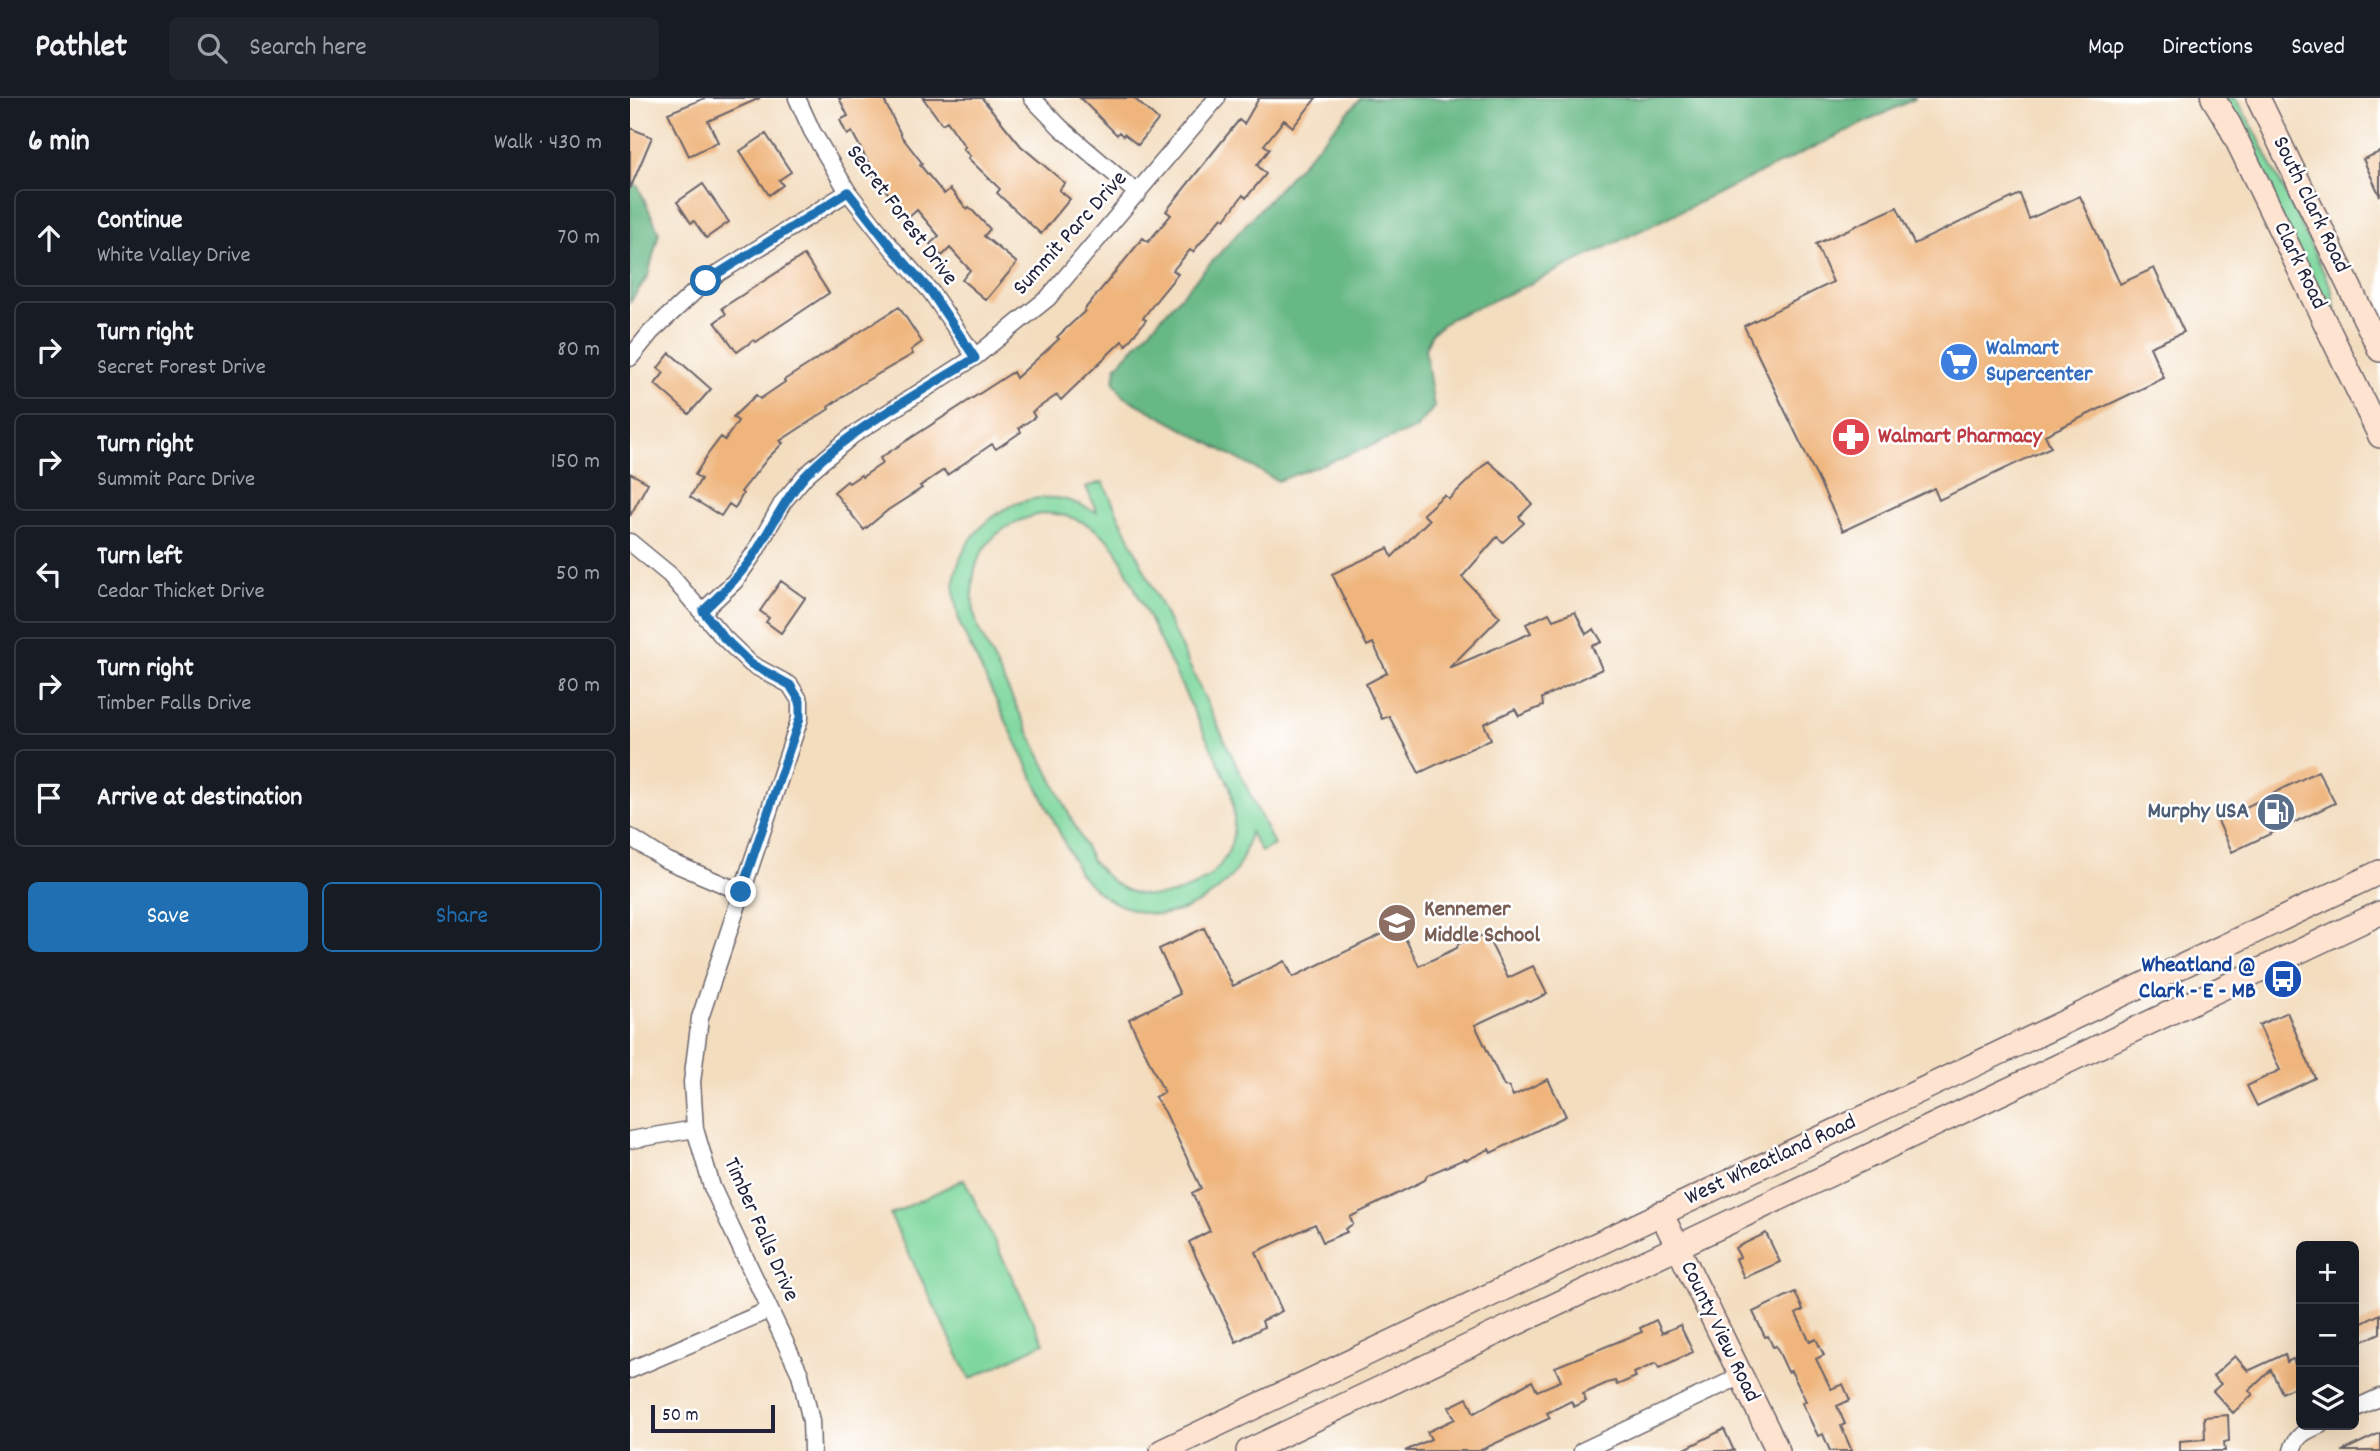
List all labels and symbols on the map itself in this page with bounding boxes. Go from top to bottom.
street label: South Clark Road [2265,132,2355,278]
street label: Secret Forest Drive [837,139,965,293]
street label: Summit Parc Drive [1006,164,1136,304]
street label: Clark Road [2266,218,2332,314]
route start [690,265,721,296]
place label: Walmart Supercenter [1986,333,2093,392]
supermarket icon: Walmart Supercenter [1938,341,1980,383]
pharmacy icon: Walmart Pharmacy [1830,416,1872,458]
place label: Walmart Pharmacy [1878,421,2043,454]
fuel station icon: Murphy USA [2255,791,2297,833]
place label: Murphy USA [2148,796,2249,829]
route end [725,876,756,907]
place label: Kennemer Middle School [1424,894,1541,953]
school or university icon: Kennemer Middle School [1376,902,1418,944]
place label: Wheatland @ Clark - E - MB [2139,950,2256,1009]
bus stop icon: Wheatland @ Clark - E - MB [2262,958,2304,1000]
street label: West Wheatland Road [1680,1107,1862,1215]
street label: Timber Falls Drive [714,1153,806,1307]
street label: County View Road [1670,1256,1768,1408]
scale bar [651,1402,775,1434]

